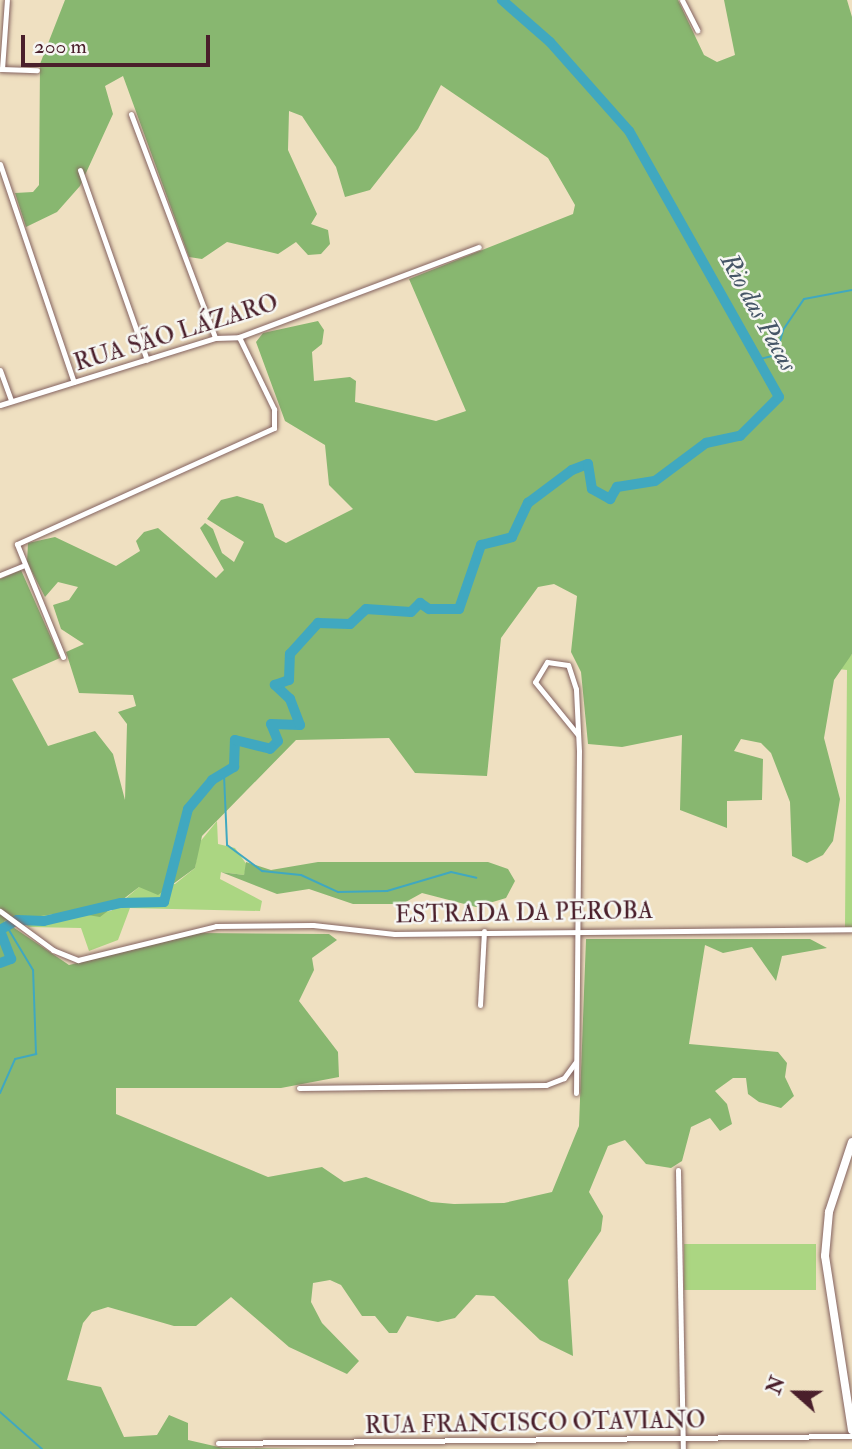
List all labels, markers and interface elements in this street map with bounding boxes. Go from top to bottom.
scale bar [24,21,214,65]
text: 200 m [34,33,87,60]
water label: Rio das Pacas [713,248,803,378]
street label: RUA SÃO LÁZARO [71,288,281,378]
street label: ESTRADA DA PEROBA [395,896,653,930]
north arrow [761,1358,831,1428]
text: N [762,1373,791,1398]
street label: RUA FRANCISCO OTAVIANO [364,1406,706,1440]

